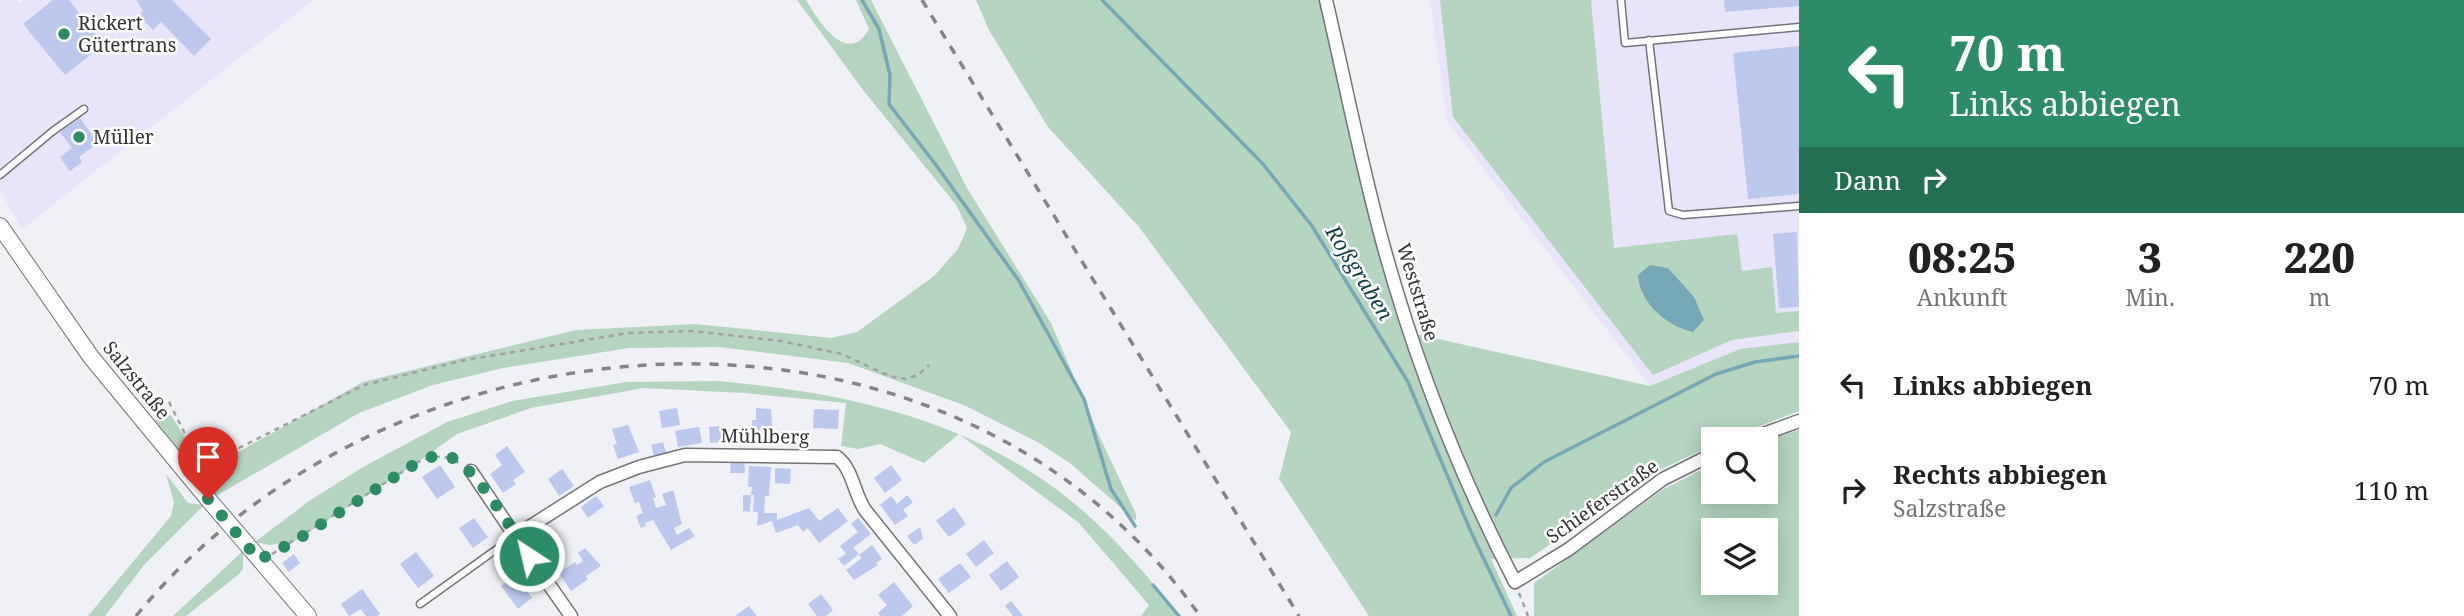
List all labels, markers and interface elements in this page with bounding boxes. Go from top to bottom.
place label: Rickert Gütertrans [78,10,176,58]
text: 70 m [1949,19,2065,85]
marker: Rickert Gütertrans [56,26,72,42]
icon: left [1834,28,1925,119]
text: Links abbiegen [1949,82,2181,125]
place label: Müller [93,124,154,150]
marker: Müller [71,129,87,145]
icon: right [1915,161,1953,199]
text: Dann [1834,162,1901,198]
water label: Roßgraben [1319,219,1400,326]
text: 08:25 [1908,228,2016,285]
text: 3 [2138,228,2162,285]
text: 220 [2284,228,2355,285]
street label: Weststraße [1391,240,1445,344]
text: Ankunft [1917,281,2007,313]
text: Min. [2125,281,2175,313]
text: m [2308,281,2330,313]
street label: Salzstraße [97,335,177,425]
icon: left [1834,366,1872,404]
text: Links abbiegen [1893,367,2092,403]
text: 70 m [2369,367,2429,403]
street label: Mühlberg [720,422,810,450]
pin [178,427,238,499]
map controls [1701,427,1778,595]
button: search [1701,427,1778,504]
icon: arrive [189,438,227,476]
street label: Schieferstraße [1541,453,1663,549]
text: Rechts abbiegen [1893,456,2107,492]
icon: right [1834,471,1872,509]
text: 110 m [2354,472,2429,508]
text: Salzstraße [1893,492,2006,524]
button: layers [1701,518,1778,595]
position arrow [492,519,566,593]

